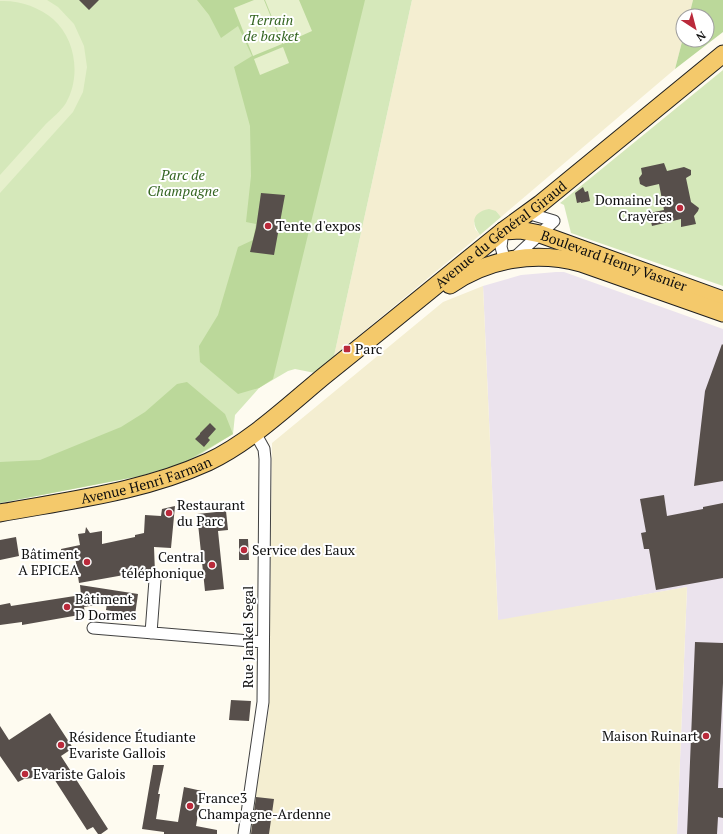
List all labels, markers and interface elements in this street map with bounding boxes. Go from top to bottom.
north arrow [675,8,715,48]
park label: Terrain de basket [243,10,299,45]
text: N [693,28,708,45]
park label: Parc de Champagne [147,165,219,200]
street label: Avenue du Général Giraud [430,176,570,292]
place label: Domaine les Crayères [595,190,672,225]
marker: Domaine les Crayères [675,203,685,213]
place label: Tente d'expos [276,216,361,235]
marker: Tente d'expos [263,221,273,231]
street label: Boulevard Henry Vasnier [538,225,690,295]
place label: Parc [355,339,382,358]
marker: Parc [342,344,352,354]
street label: Avenue Henri Farman [79,451,215,508]
place label: Restaurant du Parc [177,495,246,530]
marker: Restaurant du Parc [164,508,174,518]
place label: Service des Eaux [252,540,356,559]
place label: Bâtiment A EPICEA [18,544,80,579]
marker: Service des Eaux [239,545,249,555]
place label: Central téléphonique [121,547,204,582]
marker: Bâtiment A EPICEA [82,557,92,567]
marker: Central téléphonique [207,560,217,570]
street label: Rue Jankel Segal [238,586,257,688]
place label: Bâtiment D Dormes [75,589,137,624]
marker: Bâtiment D Dormes [62,602,72,612]
place label: Maison Ruinart [602,726,699,745]
place label: Résidence Étudiante Evariste Gallois [69,727,196,762]
marker: Maison Ruinart [701,731,711,741]
marker: Résidence Étudiante Evariste Gallois [56,740,66,750]
place label: Evariste Galois [33,764,126,783]
marker: Evariste Galois [20,769,30,779]
place label: France3 Champagne-Ardenne [198,788,331,823]
marker: France3 Champagne-Ardenne [185,801,195,811]

